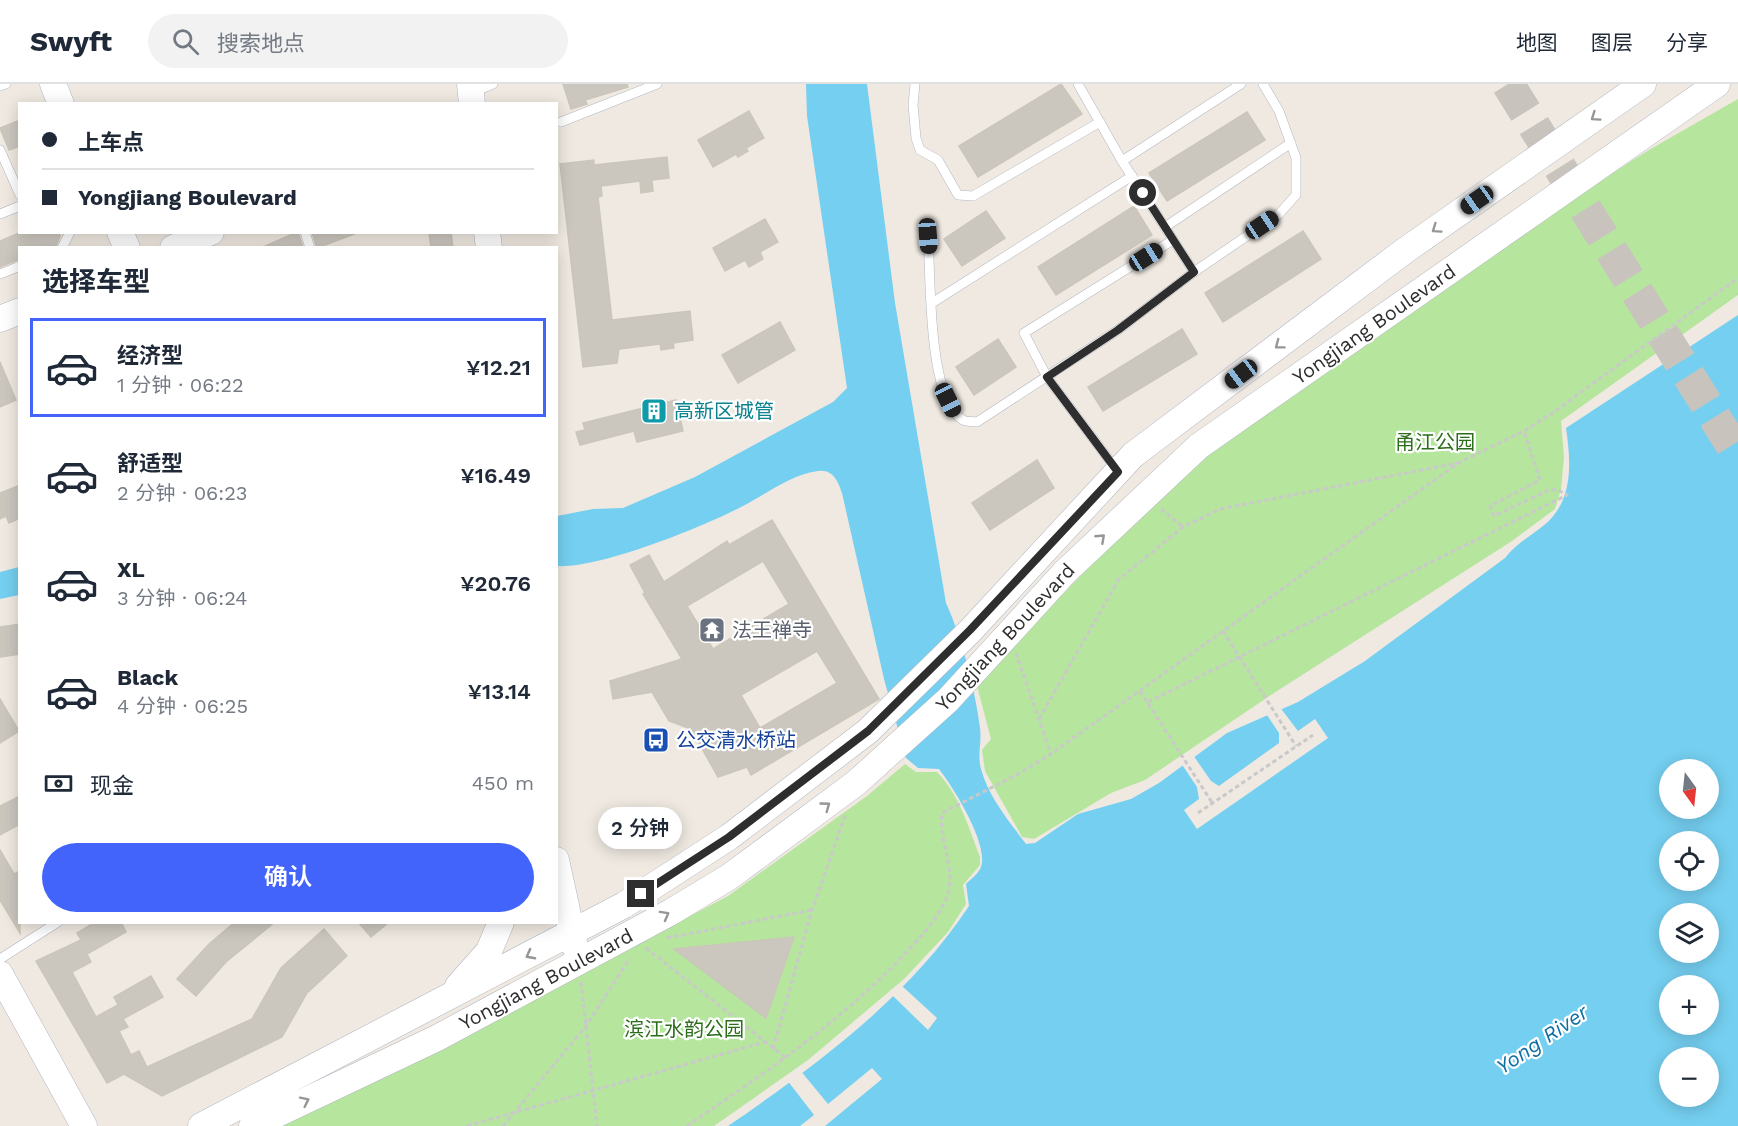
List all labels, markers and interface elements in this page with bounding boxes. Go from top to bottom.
search box [148,14,568,68]
text: Swyft [30,25,112,58]
icon: search [169,25,202,58]
text: 地图 [1516,30,1558,55]
text: 图层 [1591,30,1633,55]
text: 分享 [1666,30,1708,55]
text: 搜索地点 [217,31,305,56]
one-way arrow [1591,110,1602,121]
text: 上车点 [78,130,144,155]
route start [1129,179,1156,206]
car [1457,182,1497,218]
text: Yongjiang Boulevard [78,185,297,210]
car [1242,207,1282,243]
car [918,217,938,255]
one-way arrow [1431,222,1442,233]
car [1126,240,1166,274]
street label: Yongjiang Boulevard [1288,259,1460,389]
text: 选择车型 [42,266,150,298]
one-way arrow [1275,338,1286,349]
icon: car [45,341,99,395]
text: 经济型 [117,343,183,368]
text: ¥12.21 [466,355,531,380]
car [1221,356,1261,392]
text: 1 分钟 · 06:22 [117,373,244,397]
car [932,380,964,420]
building icon: 高新区城管 [639,396,669,426]
place label: 高新区城管 [674,399,774,423]
park label: 甬江公园 [1395,430,1475,454]
icon: car [45,449,99,503]
text: 舒适型 [117,451,183,476]
text: ¥16.49 [461,463,531,488]
text: 2 分钟 · 06:23 [117,481,247,505]
one-way arrow [1093,535,1104,546]
icon: car [45,557,99,611]
text: XL [117,557,145,582]
street label: Yongjiang Boulevard [930,558,1080,716]
text: ¥20.76 [460,571,531,596]
text: 3 分钟 · 06:24 [117,586,247,610]
temple icon: 法王禅寺 [697,615,727,645]
place label: 法王禅寺 [732,618,812,642]
icon: car [45,665,99,719]
text: Black [117,665,178,690]
text: ¥13.14 [468,679,531,704]
text: 4 分钟 · 06:25 [117,694,248,718]
bus stop icon: 公交清水桥站 [641,725,671,755]
place label: 公交清水桥站 [676,728,796,752]
north arrow [1659,759,1719,819]
map controls [1659,759,1719,1107]
icon: cash [42,767,75,800]
text: 450 m [472,771,534,795]
text: 现金 [90,773,134,798]
one-way arrow [820,802,831,813]
callout: 2 分钟 [599,807,683,849]
text: 2 分钟 [611,816,669,840]
button: locate [1659,831,1719,891]
button: 确认 [42,843,534,912]
route end [627,880,654,907]
button: layers [1659,903,1719,963]
one-way arrow [659,911,669,922]
street label: Yongjiang Boulevard [455,923,637,1035]
one-way arrow [525,948,536,959]
button: + [1659,975,1719,1035]
water label: Yong River [1491,999,1593,1079]
park label: 滨江水韵公园 [624,1017,744,1041]
button: − [1659,1047,1719,1107]
one-way arrow [299,1096,310,1108]

